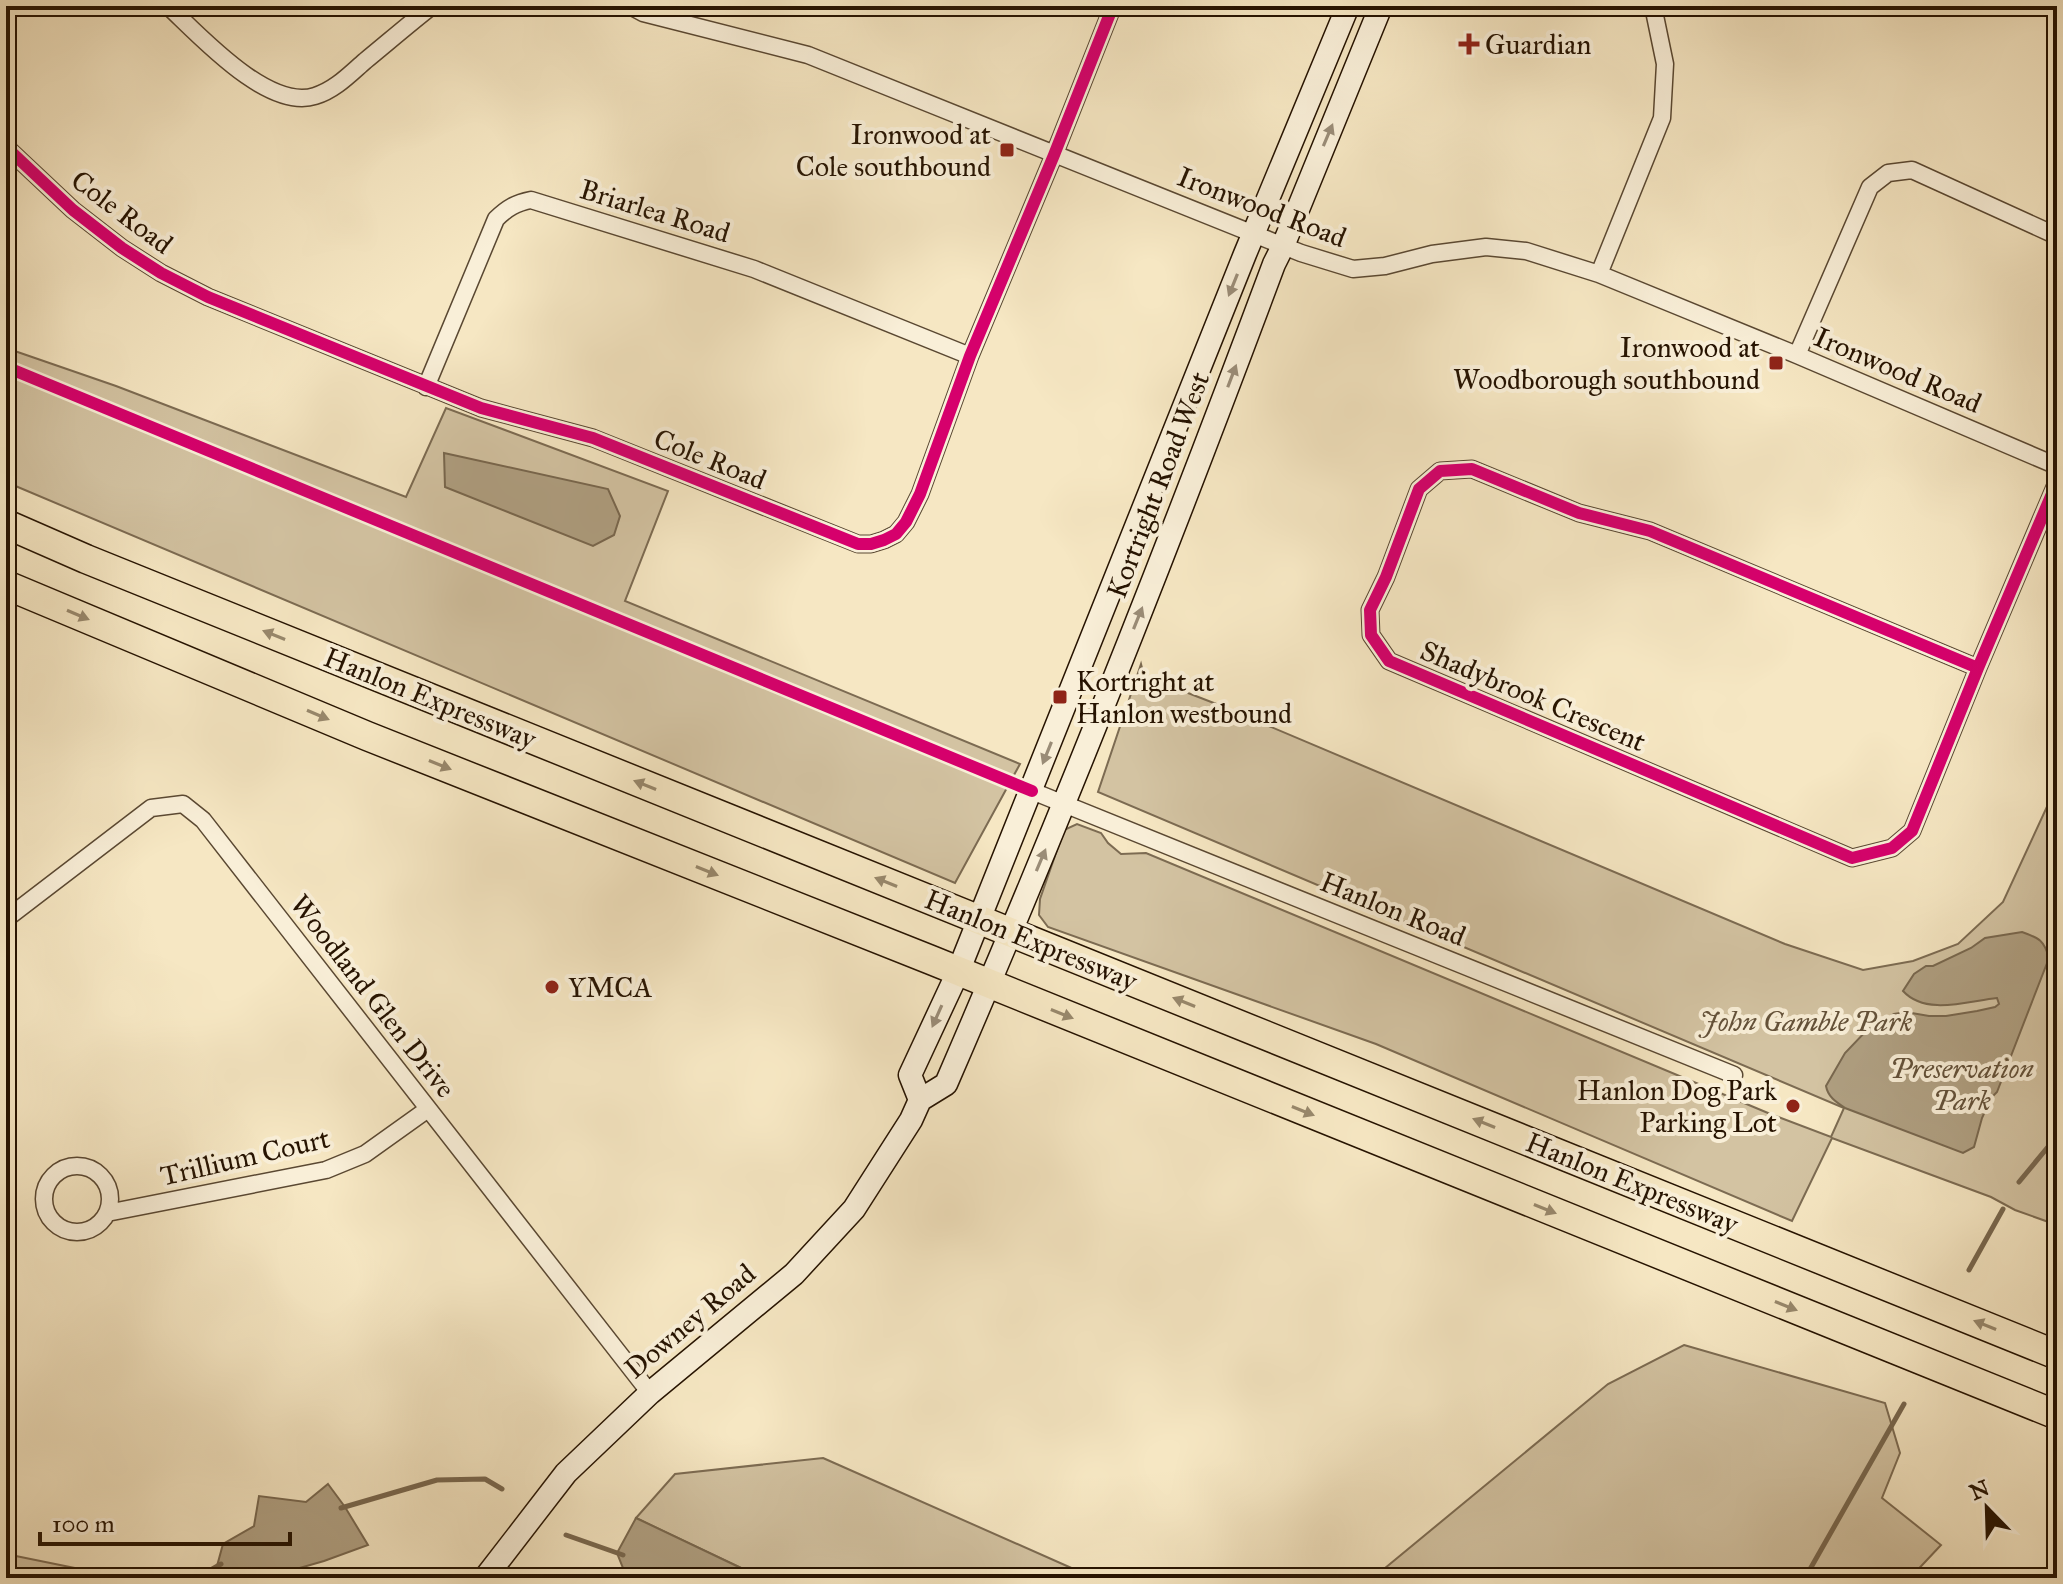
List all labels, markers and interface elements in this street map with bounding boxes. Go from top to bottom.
place label: Guardian [1485,27,1591,62]
marker: Guardian [1460,35,1478,53]
place label: Ironwood at Cole southbound [796,117,991,184]
one-way arrow [1322,123,1335,146]
marker: Ironwood at Cole southbound [998,141,1016,159]
street label: Ironwood Road [1173,159,1351,255]
street label: Cole Road [64,162,180,262]
street label: Briarlea Road [576,172,734,250]
one-way arrow [1226,273,1239,297]
street label: Ironwood Road [1809,319,1987,421]
place label: Ironwood at Woodborough southbound [1453,330,1760,397]
marker: Ironwood at Woodborough southbound [1767,354,1785,372]
one-way arrow [1226,364,1239,388]
street label: Kortright Road West [1099,367,1217,603]
street label: Cole Road [649,421,771,497]
one-way arrow [1132,606,1145,630]
one-way arrow [66,609,90,622]
one-way arrow [262,628,286,641]
street label: Shadybrook Crescent [1415,633,1651,759]
street label: Hanlon Expressway [319,639,542,757]
place label: Kortright at Hanlon westbound [1076,664,1292,731]
marker: Kortright at Hanlon westbound [1051,688,1069,706]
one-way arrow [306,709,330,722]
one-way arrow [1040,741,1053,765]
one-way arrow [428,759,452,772]
one-way arrow [633,778,657,791]
one-way arrow [1035,848,1048,871]
street label: Hanlon Road [1315,864,1471,954]
one-way arrow [695,865,719,878]
one-way arrow [874,875,898,888]
street label: Hanlon Expressway [920,881,1143,999]
street label: Woodland Glen Drive [283,887,463,1105]
place label: YMCA [568,970,652,1005]
marker: YMCA [543,978,561,996]
one-way arrow [1172,995,1196,1008]
one-way arrow [930,1004,944,1028]
park label: John Gamble Park [1698,1004,1913,1039]
one-way arrow [1050,1008,1074,1021]
park label: Preservation Park [1890,1051,2034,1118]
place label: Hanlon Dog Park Parking Lot [1577,1073,1777,1140]
marker: Hanlon Dog Park Parking Lot [1784,1097,1802,1115]
one-way arrow [1291,1105,1315,1118]
one-way arrow [1472,1116,1496,1129]
street label: Trillium Court [157,1121,333,1193]
street label: Hanlon Expressway [1521,1124,1744,1242]
one-way arrow [1533,1202,1556,1215]
street label: Downey Road [617,1256,763,1386]
one-way arrow [1774,1300,1798,1313]
one-way arrow [1973,1319,1997,1332]
north arrow [1947,1468,2027,1548]
text: N [1966,1474,1994,1506]
scale bar [40,1496,290,1546]
text: 100 m [52,1509,115,1539]

